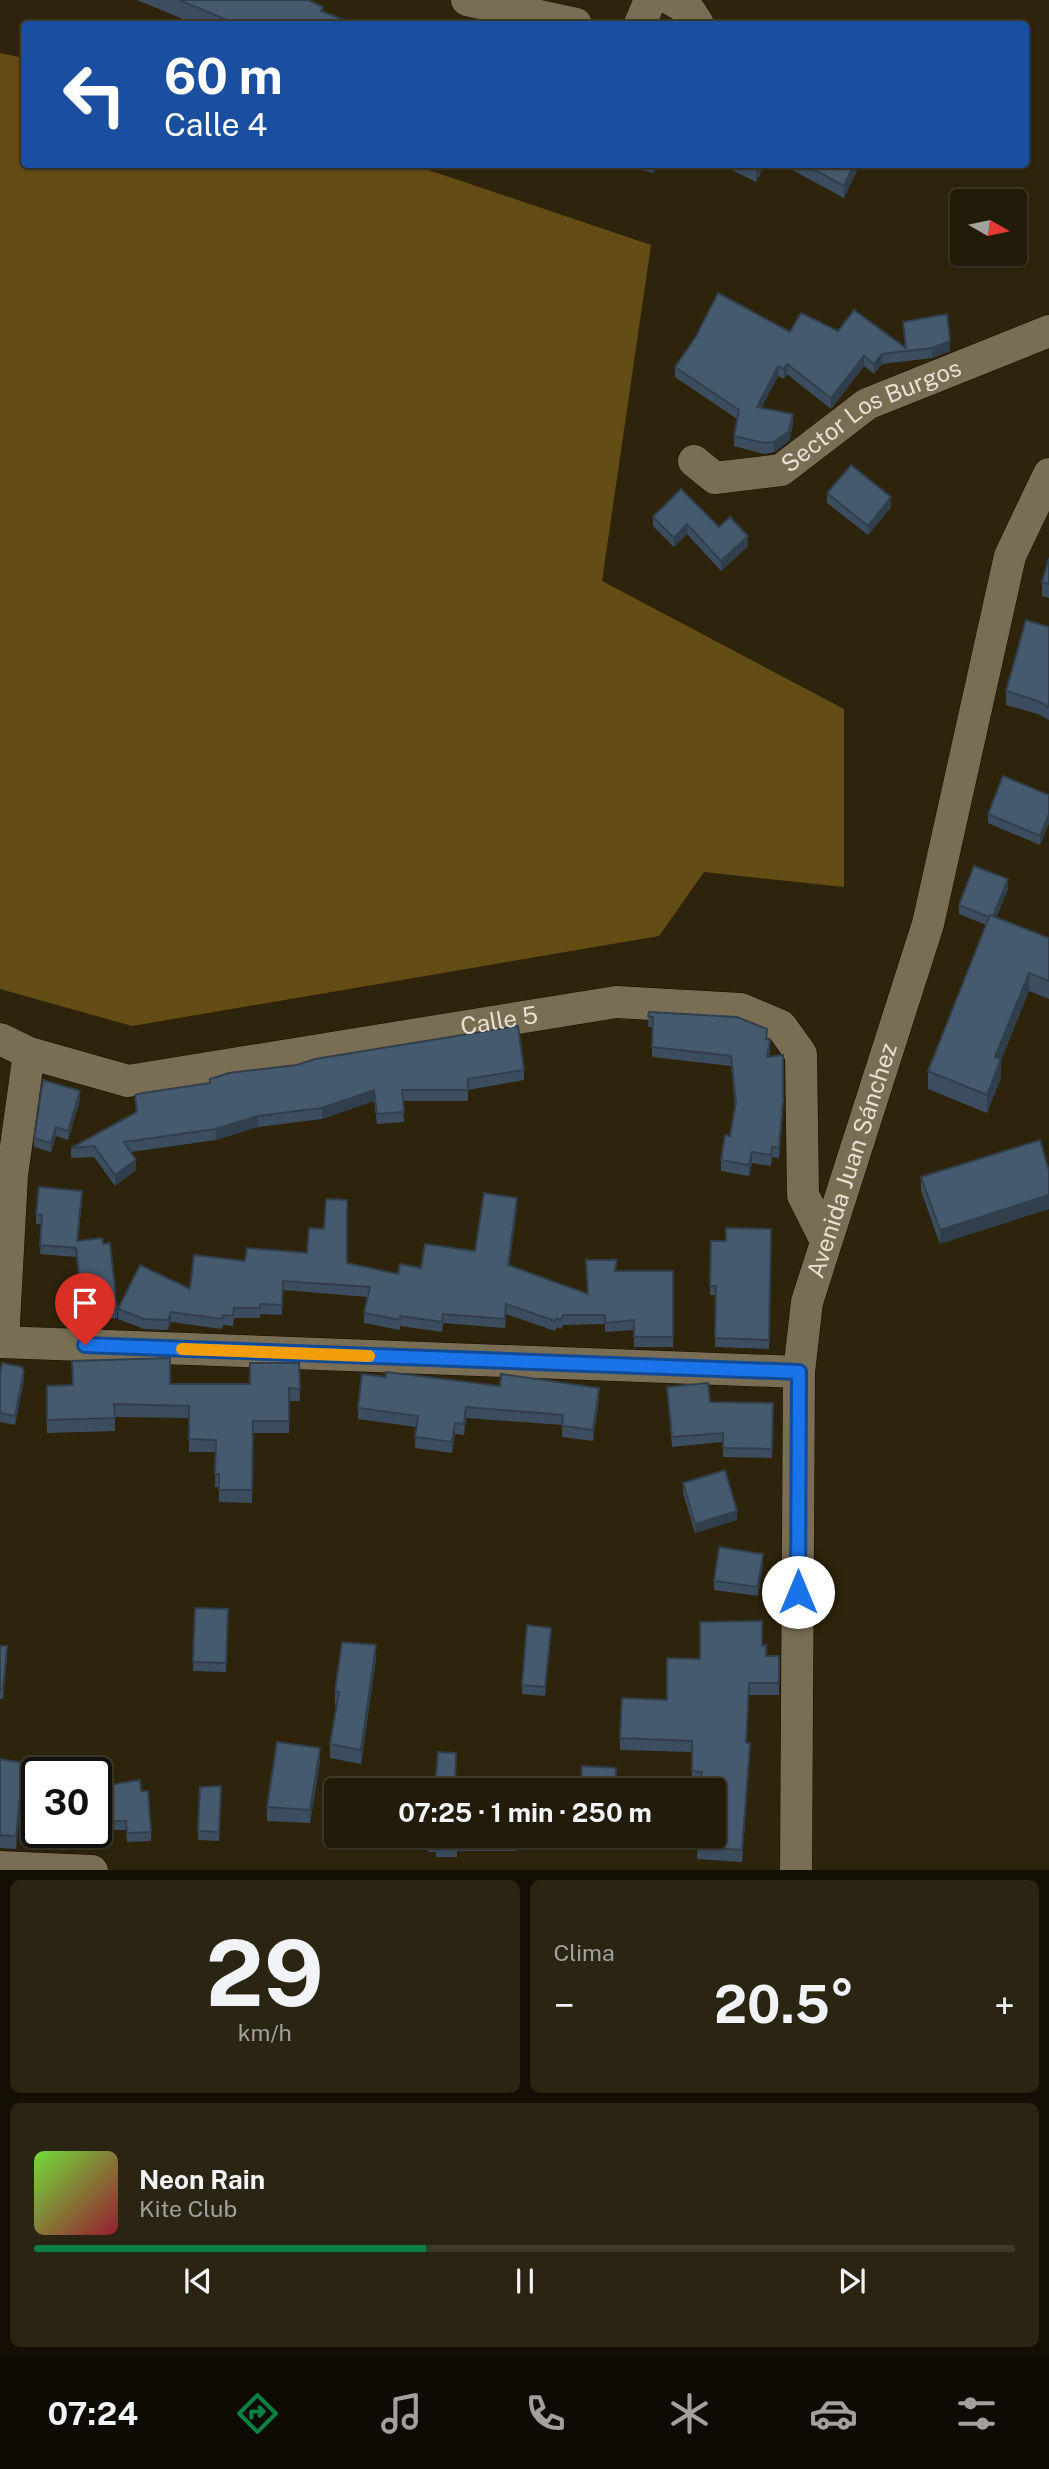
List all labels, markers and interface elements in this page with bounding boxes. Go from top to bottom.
text: 60 m [164,47,283,105]
icon: left [49,49,140,140]
text: Calle 4 [164,106,267,143]
north arrow [950,189,1027,266]
map controls [950,189,1027,266]
street label: Sector Los Burgos [775,353,965,478]
street label: Calle 5 [458,1000,540,1040]
street label: Avenida Juan Sánchez [801,1039,902,1281]
pin [55,1273,115,1345]
icon: arrive [66,1284,104,1322]
position arrow [761,1555,835,1629]
speed limit sign: 30 [21,1757,112,1848]
text: 07:25 · 1 min · 250 m [398,1797,652,1828]
text: 29 [206,1920,324,2026]
text: Clima [554,1939,615,1966]
text: 20.5° [714,1974,854,2035]
text: − [554,1983,575,2028]
text: + [994,1983,1015,2028]
text: km/h [238,2019,292,2046]
text: Neon Rain [139,2164,265,2195]
text: Kite Club [139,2195,237,2222]
icon: previous [179,2262,217,2300]
icon: pause [506,2262,544,2300]
icon: next [833,2262,871,2300]
icon: directions [233,2389,282,2438]
icon: music [377,2389,426,2438]
icon: phone [521,2389,570,2438]
icon: climate [665,2389,714,2438]
icon: car [809,2389,858,2438]
icon: filters [952,2389,1001,2438]
text: 07:24 [47,2395,138,2432]

